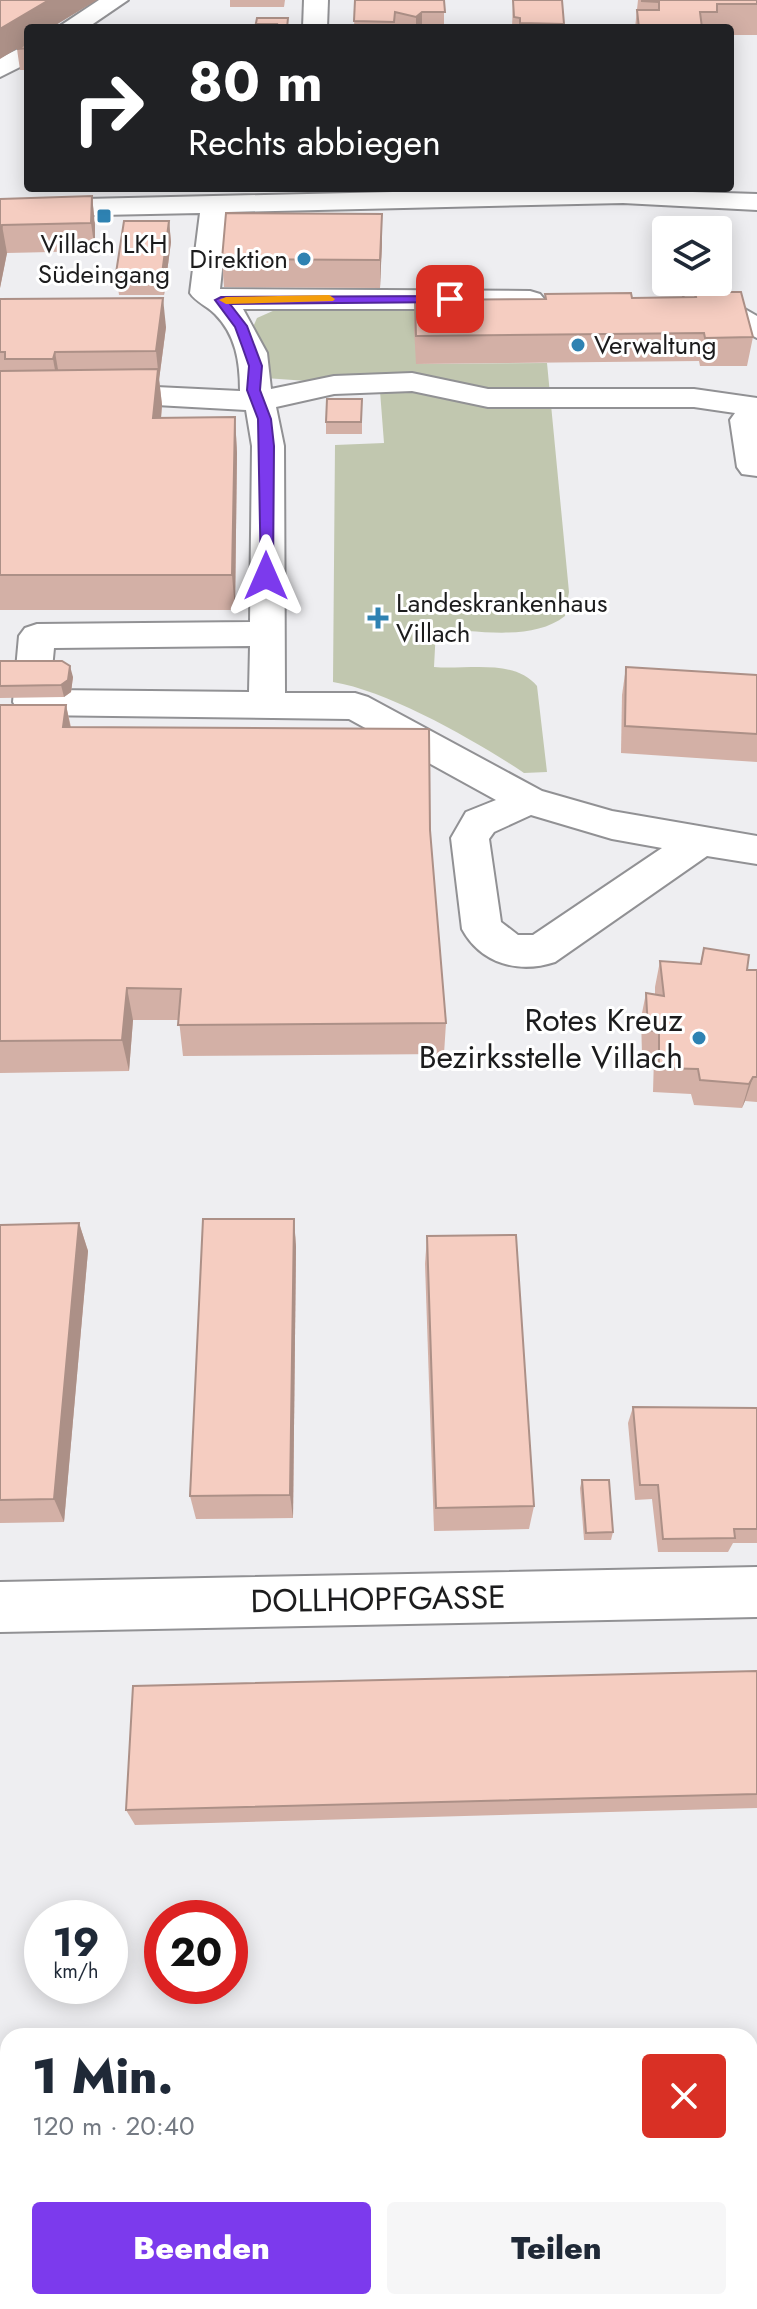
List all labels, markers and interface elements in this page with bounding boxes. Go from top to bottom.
text: 80 m [188,41,323,122]
icon: right [56,56,160,160]
text: Rechts abbiegen [188,116,441,168]
marker: Villach LKH Südeingang [95,207,113,225]
map controls [652,216,732,296]
button: layers [652,216,732,296]
place label: Villach LKH Südeingang [38,225,170,293]
place label: Direktion [189,240,288,278]
marker: Direktion [295,250,313,268]
pin [416,265,484,333]
icon: arrive [428,277,472,321]
place label: Verwaltung [594,326,717,364]
marker: Verwaltung [569,336,587,354]
position arrow [224,534,308,618]
place label: Landeskrankenhaus Villach [396,584,607,652]
marker: Landeskrankenhaus Villach [367,607,389,629]
place label: Rotes Kreuz Bezirksstelle Villach [419,997,683,1080]
marker: Rotes Kreuz Bezirksstelle Villach [690,1029,708,1047]
street label: DOLLHOPFGASSE [250,1574,506,1624]
speed limit sign: 20 [144,1900,248,2004]
text: 19 [52,1913,100,1971]
text: km/h [53,1957,99,1986]
text: 1 Min. [32,2042,173,2111]
button: close [642,2054,726,2138]
text: 120 m · 20:40 [32,2107,195,2145]
button: Beenden [32,2202,371,2294]
button: Teilen [387,2202,726,2294]

